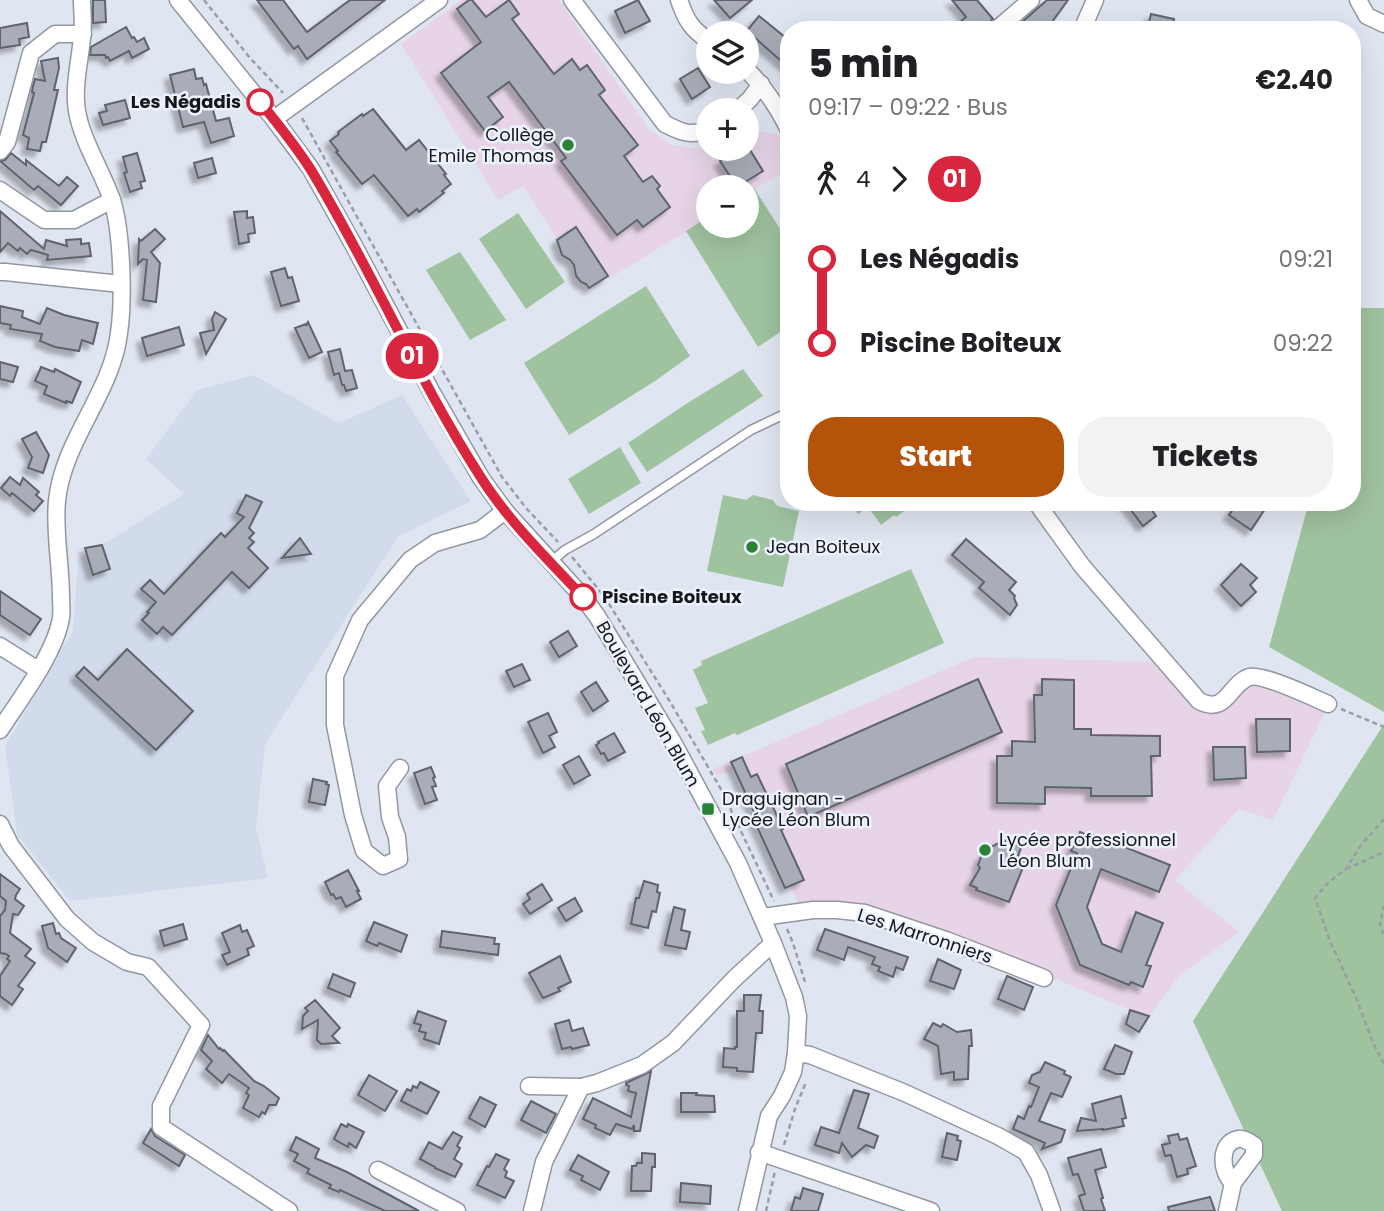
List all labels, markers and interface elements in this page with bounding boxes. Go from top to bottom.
map controls [696,21,759,238]
button: layers [696,21,759,84]
text: 5 min [808,37,918,90]
text: €2.40 [1256,62,1333,98]
place label: Les Négadis [131,89,241,114]
marker: Les Négadis [247,89,273,115]
text: 09:17 – 09:22 · Bus [808,91,1008,123]
button: + [696,98,759,161]
place label: Collège Emile Thomas [429,122,554,168]
marker: Collège Emile Thomas [560,137,576,153]
icon: walk [808,160,846,198]
icon: forward [880,160,918,198]
text: 01 [942,162,967,195]
text: 4 [856,163,870,195]
button: − [696,175,759,238]
text: Les Négadis [860,241,1019,277]
text: 09:21 [1279,243,1333,275]
text: Piscine Boiteux [860,325,1062,361]
text: 09:22 [1273,327,1333,359]
line badge: 01 [380,333,444,379]
text: 01 [400,339,424,372]
button: Start [808,417,1064,497]
button: Tickets [1078,417,1333,497]
place label: Jean Boiteux [766,534,880,559]
marker: Jean Boiteux [744,539,760,555]
marker: Piscine Boiteux [570,584,596,610]
place label: Piscine Boiteux [602,584,742,609]
street label: Boulevard Léon Blum [591,616,706,791]
place label: Draguignan - Lycée Léon Blum [722,786,870,832]
marker: Draguignan - Lycée Léon Blum [700,801,716,817]
place label: Lycée professionnel Léon Blum [999,827,1176,873]
marker: Lycée professionnel Léon Blum [977,842,993,858]
street label: Les Marronniers [854,902,996,969]

